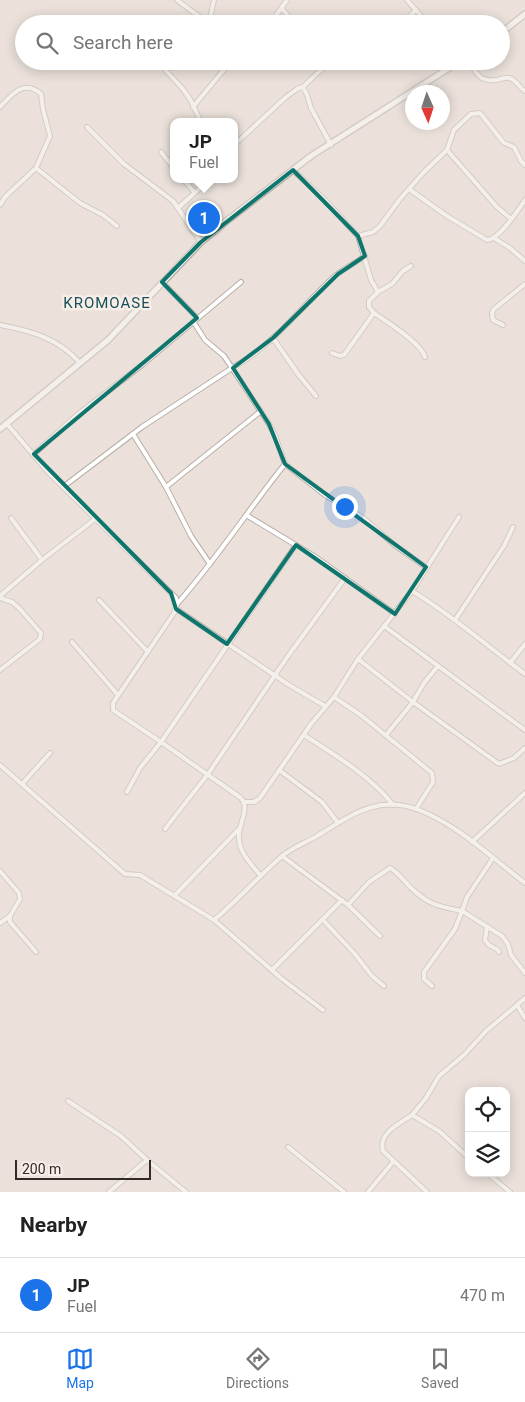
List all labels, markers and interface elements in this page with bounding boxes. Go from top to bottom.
search box [15,15,510,70]
icon: search [33,29,61,57]
text: Search here [73,31,173,54]
north arrow [405,85,450,130]
popup [170,118,238,183]
text: JP [189,130,212,153]
text: Fuel [189,153,219,172]
pin: 1 [188,199,220,237]
district label: KROMOASE [63,294,151,312]
your location [332,494,358,520]
map controls [465,1087,510,1177]
button: locate [465,1087,510,1132]
button: layers [465,1132,510,1177]
scale bar [15,1157,151,1180]
text: 200 m [22,1161,61,1177]
text: Nearby [20,1213,87,1237]
text: JP [67,1274,90,1297]
text: 1 [31,1286,41,1305]
text: 470 m [460,1286,505,1305]
text: Fuel [67,1297,97,1316]
tab: Map [66,1345,94,1391]
tab: Directions [226,1345,289,1391]
tab: Saved [421,1345,459,1391]

